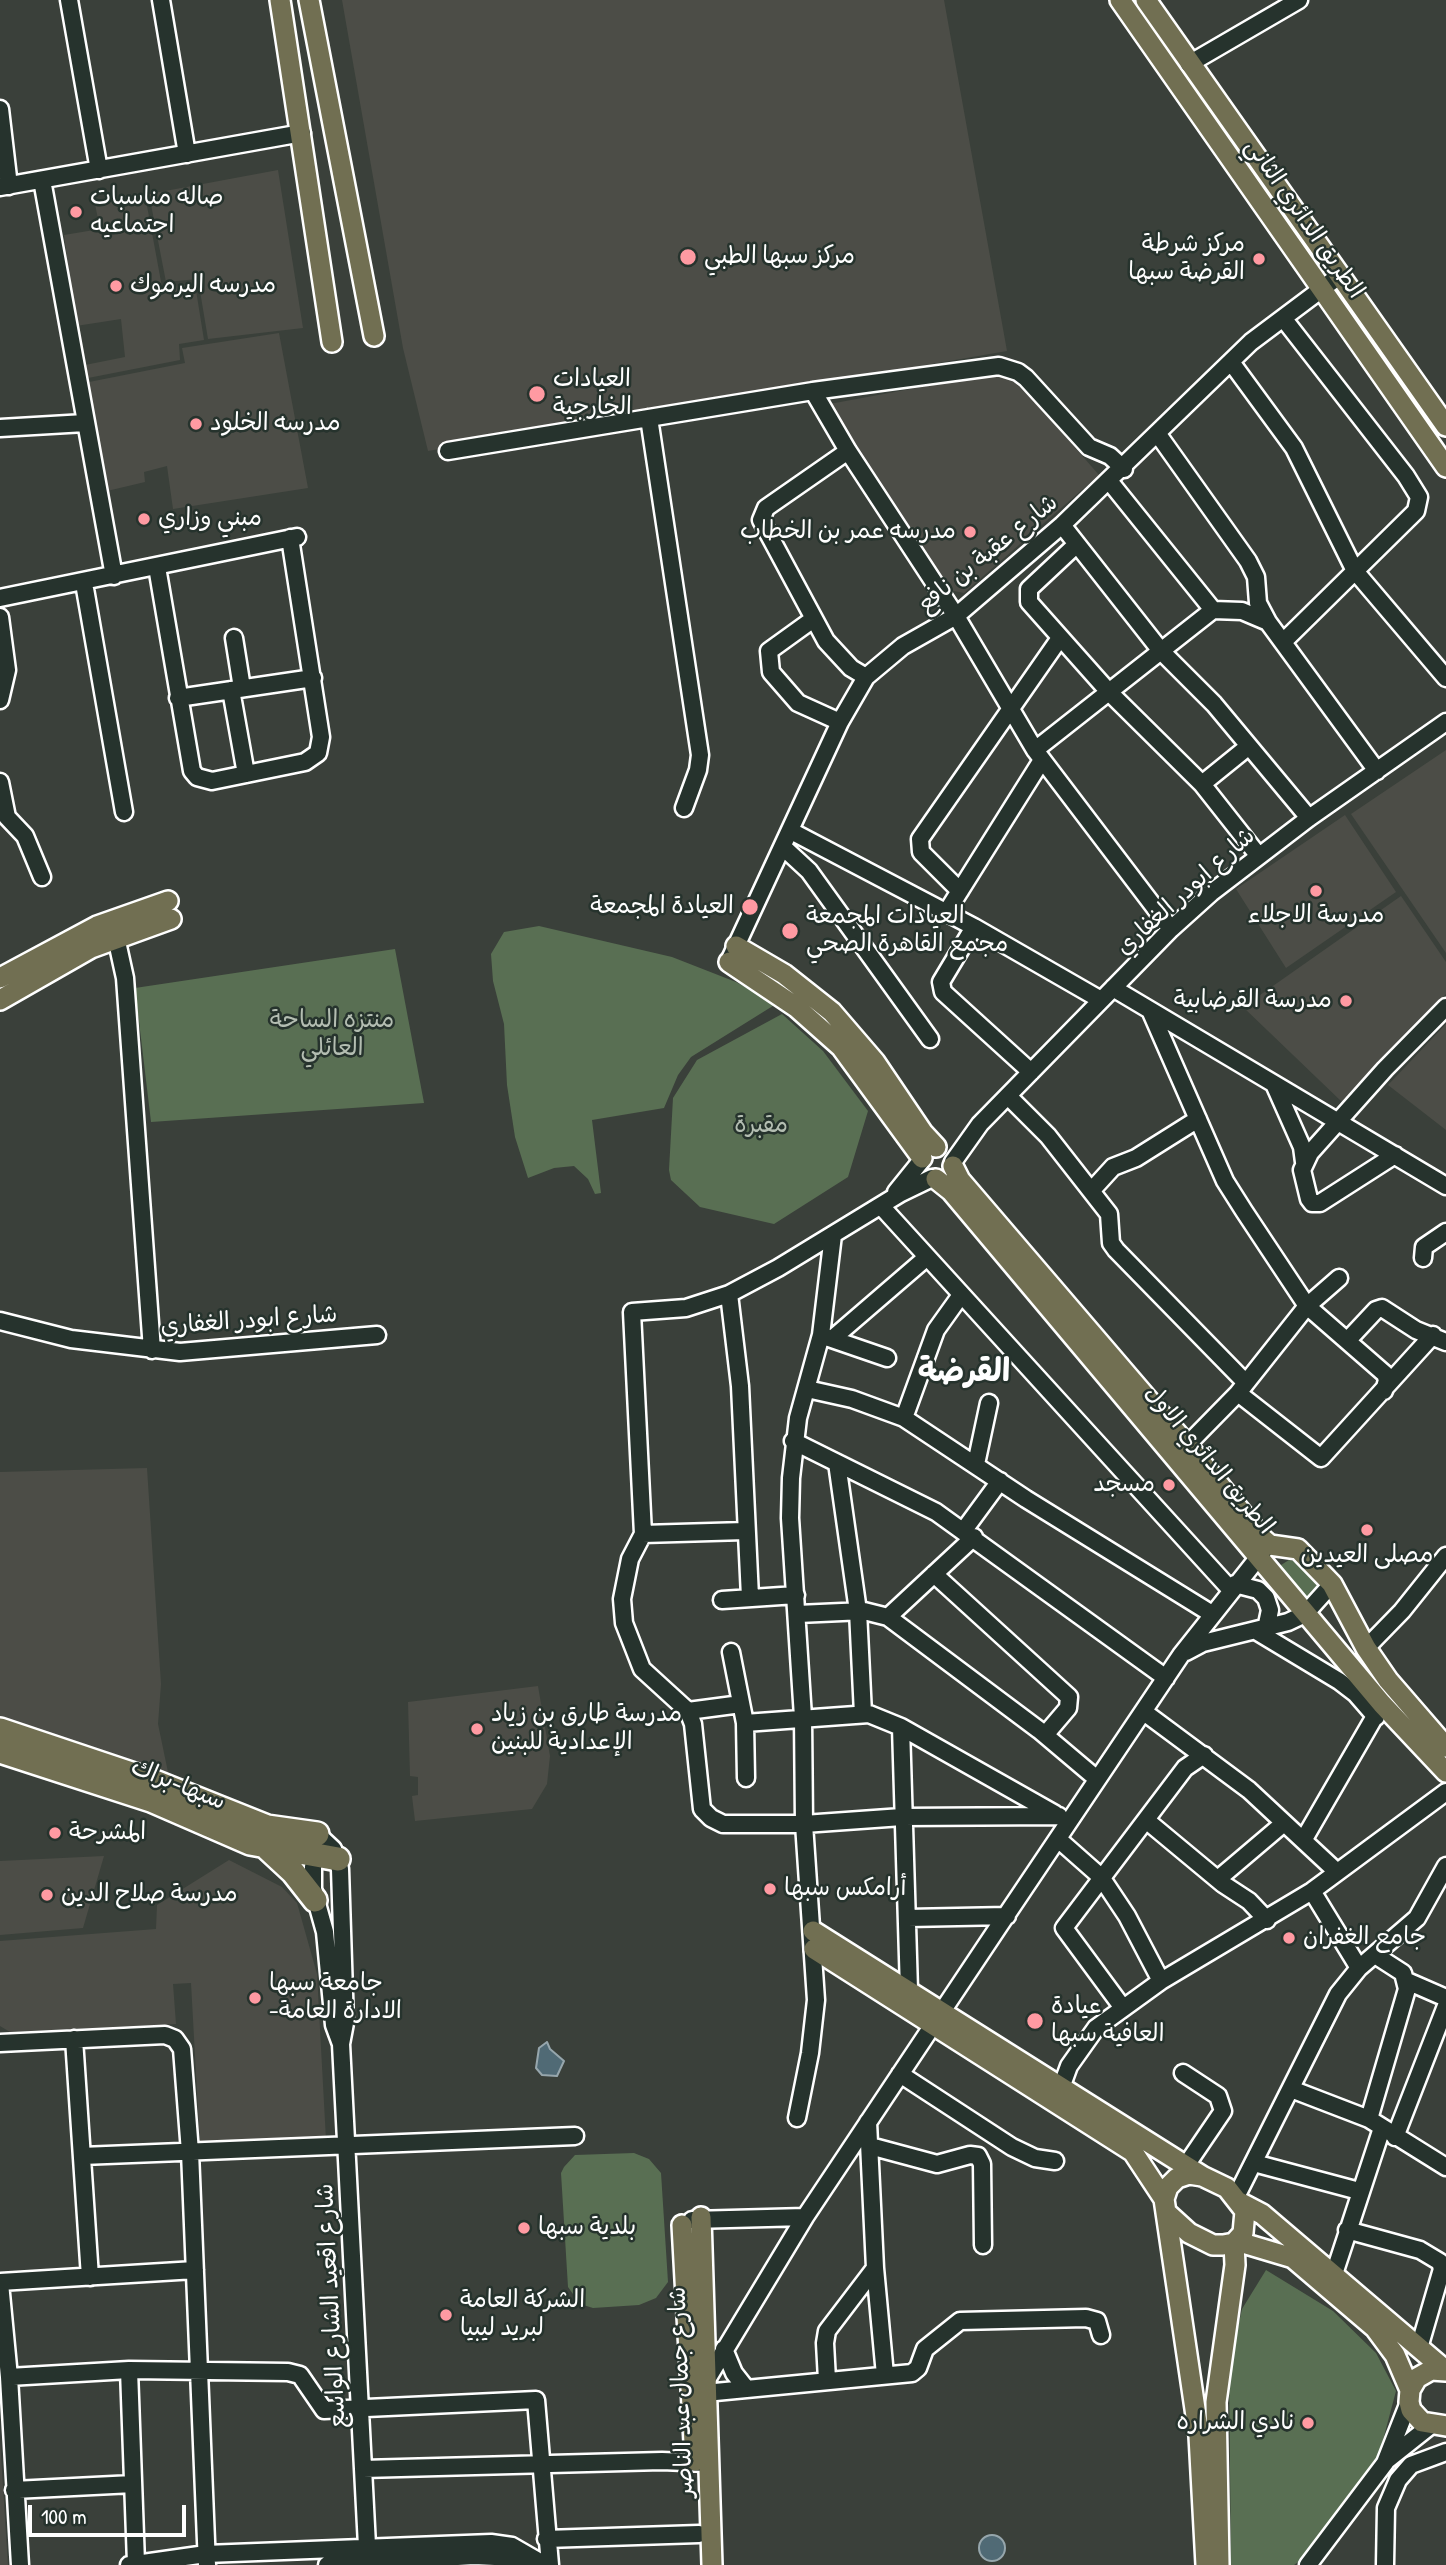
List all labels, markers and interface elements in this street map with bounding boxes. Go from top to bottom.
street label: الطريق الدائري الثاني [1238,133,1370,305]
place label: صاله مناسبات اجتماعيه [90,184,223,240]
marker: صاله مناسبات اجتماعيه [68,204,84,220]
place label: مركز شرطة القرضة سبها [1128,231,1245,287]
place label: مركز سبها الطبي [704,243,855,271]
marker: مركز سبها الطبي [678,247,698,267]
marker: مركز شرطة القرضة سبها [1251,251,1267,267]
place label: مدرسه اليرموك [130,272,276,300]
marker: مدرسه اليرموك [108,278,124,294]
place label: العيادات الخارجية [553,366,632,422]
marker: العيادات الخارجية [527,384,547,404]
place label: مدرسه الخلود [210,410,341,438]
marker: مدرسه الخلود [188,416,204,432]
street label: شارع عقبة بن نافع [912,489,1064,619]
place label: مبني وزاري [158,505,262,533]
marker: مبني وزاري [136,511,152,527]
place label: مدرسه عمر بن الخطاب [740,518,956,546]
marker: مدرسه عمر بن الخطاب [962,524,978,540]
street label: شارع ابودر الغفاري [1111,822,1261,962]
marker: مدرسة الاجلاء [1308,883,1324,899]
place label: العيادة المجمعة [590,893,734,921]
marker: العيادة المجمعة [740,897,760,917]
place label: مدرسة الاجلاء [1248,902,1384,930]
place label: العيادات المجمعة مجمع القاهرة الصحي [806,903,1008,959]
marker: العيادات المجمعة مجمع القاهرة الصحي [780,921,800,941]
place label: مدرسة القرضابية [1174,987,1332,1015]
marker: مدرسة القرضابية [1338,993,1354,1009]
park label: منتزه الساحة العائلي [270,1007,394,1063]
park label: مقبرة [734,1112,788,1140]
street label: شارع ابودر الغفاري [160,1300,338,1342]
district label: القرضة [918,1353,1010,1391]
street label: الطريق الدائري الاول [1138,1379,1280,1541]
place label: مسجد [1093,1471,1155,1499]
marker: مسجد [1161,1477,1177,1493]
marker: مصلى العيدين [1359,1522,1375,1538]
place label: مصلى العيدين [1301,1542,1433,1570]
place label: مدرسة طارق بن زياد الإعدادية للبنين [491,1701,682,1757]
marker: مدرسة طارق بن زياد الإعدادية للبنين [469,1721,485,1737]
street label: سبها-براك [126,1753,230,1817]
place label: المشرحة [69,1819,146,1847]
marker: المشرحة [47,1825,63,1841]
place label: أرامكس سبها [784,1875,906,1903]
place label: مدرسة صلاح الدين [61,1881,238,1909]
marker: أرامكس سبها [762,1881,778,1897]
marker: مدرسة صلاح الدين [39,1887,55,1903]
place label: جامع الغفران [1303,1924,1426,1952]
marker: جامع الغفران [1281,1930,1297,1946]
place label: جامعة سبها -الادارة العامة [269,1970,402,2026]
marker: جامعة سبها -الادارة العامة [247,1990,263,2006]
place label: عيادة العافية سبها [1051,1993,1164,2049]
marker: عيادة العافية سبها [1025,2011,1045,2031]
street label: شارع اقعيد الشارع الواسع [311,2183,353,2429]
place label: بلدية سبها [538,2214,636,2242]
marker: بلدية سبها [516,2220,532,2236]
street label: شارع جمال عبد الناصر [664,2286,700,2498]
place label: الشركة العامة لبريد ليبيا [460,2287,585,2343]
marker: الشركة العامة لبريد ليبيا [438,2307,454,2323]
place label: نادي الشراره [1177,2409,1294,2437]
marker: نادي الشراره [1300,2415,1316,2431]
scale bar [32,2492,189,2536]
text: 100 m [41,2502,87,2531]

